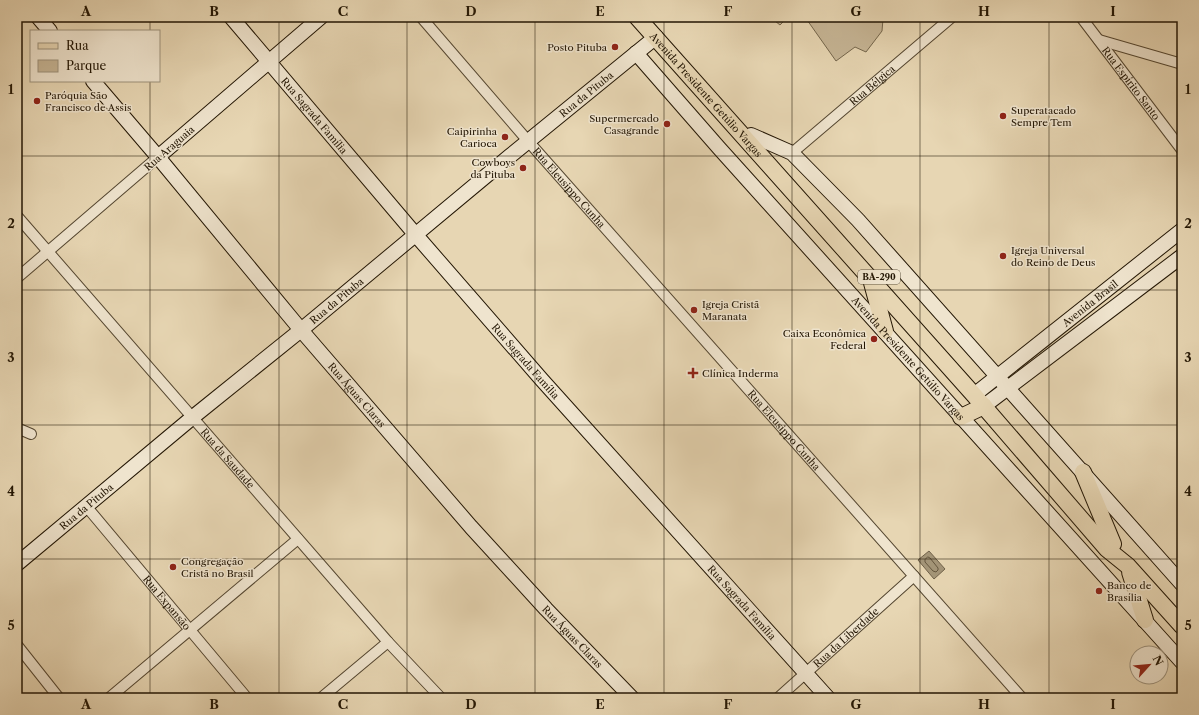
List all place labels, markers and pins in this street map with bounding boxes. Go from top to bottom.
place label: Posto Pituba [547,41,608,54]
marker: Posto Pituba [610,42,620,52]
place label: Paróquia São Francisco de Assis [45,89,131,114]
marker: Paróquia São Francisco de Assis [32,96,42,106]
place label: Superatacado Sempre Tem [1011,104,1076,129]
marker: Superatacado Sempre Tem [998,111,1008,121]
place label: Supermercado Casagrande [589,112,659,137]
marker: Supermercado Casagrande [662,119,672,129]
place label: Caipirinha Carioca [447,125,498,150]
marker: Caipirinha Carioca [500,132,510,142]
place label: Cowboys da Pituba [470,156,516,181]
marker: Cowboys da Pituba [518,163,528,173]
place label: Igreja Universal do Reino de Deus [1011,244,1095,269]
marker: Igreja Universal do Reino de Deus [998,251,1008,261]
place label: Igreja Cristã Maranata [702,298,760,323]
marker: Igreja Cristã Maranata [689,305,699,315]
place label: Caixa Econômica Federal [783,327,867,352]
marker: Caixa Econômica Federal [869,334,879,344]
marker: Clínica Inderma [687,367,699,379]
place label: Clínica Inderma [702,367,779,380]
place label: Congregação Cristã no Brasil [181,555,253,580]
marker: Congregação Cristã no Brasil [168,562,178,572]
place label: Banco de Brasília [1107,579,1152,604]
marker: Banco de Brasília [1094,586,1104,596]

